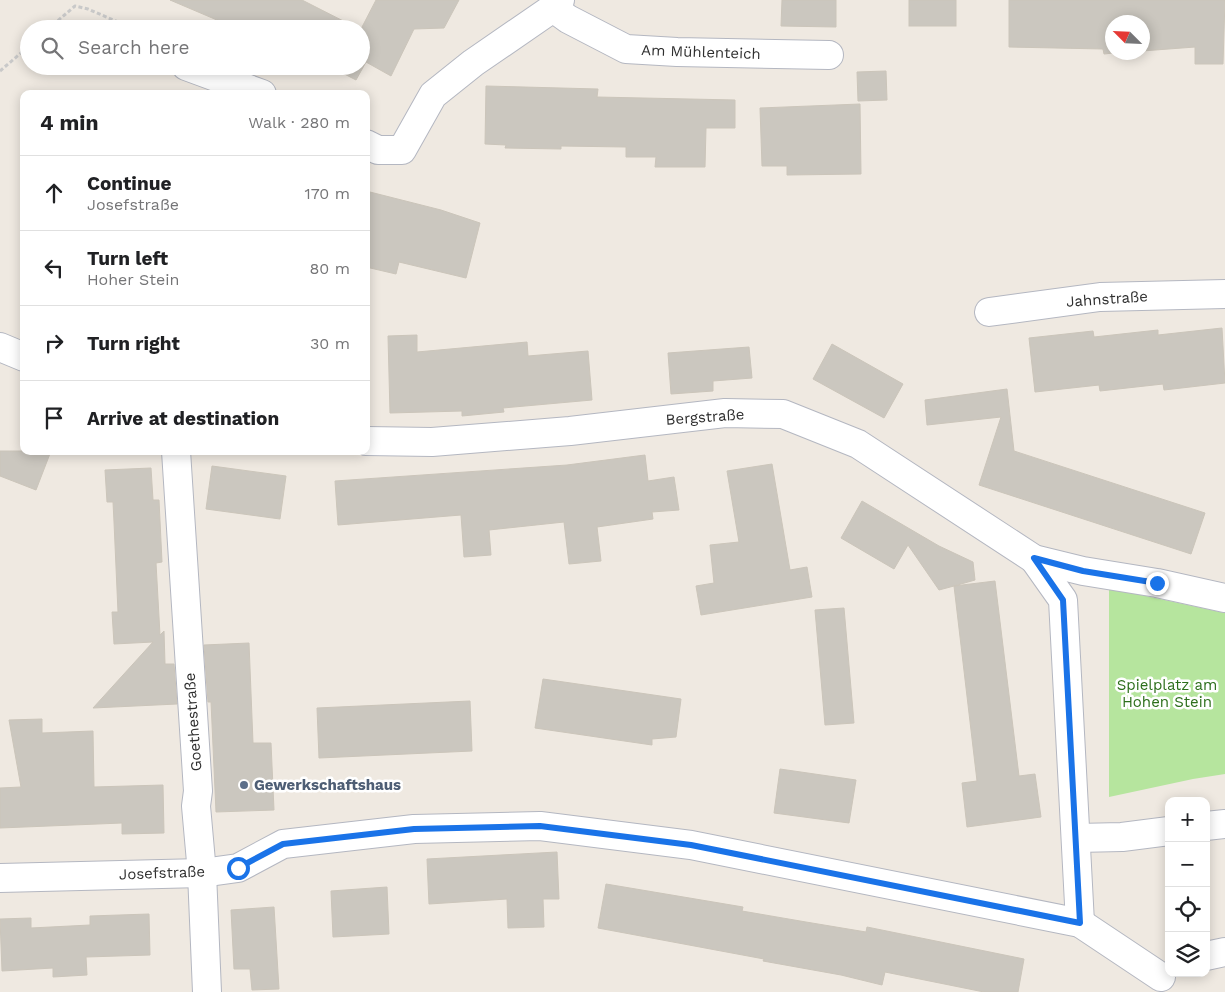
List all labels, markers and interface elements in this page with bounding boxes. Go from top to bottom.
north arrow [1105,15,1150,60]
search box [20,20,370,75]
icon: search [38,34,66,62]
text: Search here [78,36,189,59]
street label: Am Mühlenteich [641,41,761,63]
text: 4 min [40,110,98,135]
text: Walk · 280 m [248,113,350,132]
text: Continue [87,172,171,195]
icon: ahead [40,179,68,207]
text: 170 m [304,184,350,203]
text: Josefstraße [87,195,179,214]
text: Turn left [87,247,168,270]
icon: left [40,254,68,282]
text: 80 m [309,259,350,278]
text: Hoher Stein [87,270,179,289]
street label: Jahnstraße [1066,287,1148,311]
icon: right [40,329,68,357]
text: Turn right [87,332,180,355]
text: 30 m [310,334,350,353]
icon: arrive [40,404,68,432]
street label: Bergstraße [665,405,745,429]
text: Arrive at destination [87,407,279,430]
route end [1146,572,1169,595]
street label: Goethestraße [181,672,205,772]
park label: Spielplatz am Hohen Stein [1117,676,1217,711]
place label: Gewerkschaftshaus [254,776,401,794]
marker: Gewerkschaftshaus [238,779,250,791]
map controls [1165,797,1210,977]
button: + [1165,797,1210,842]
button: − [1165,842,1210,887]
route start [227,857,250,880]
street label: Josefstraße [119,863,205,883]
button: locate [1165,887,1210,932]
button: layers [1165,932,1210,977]

